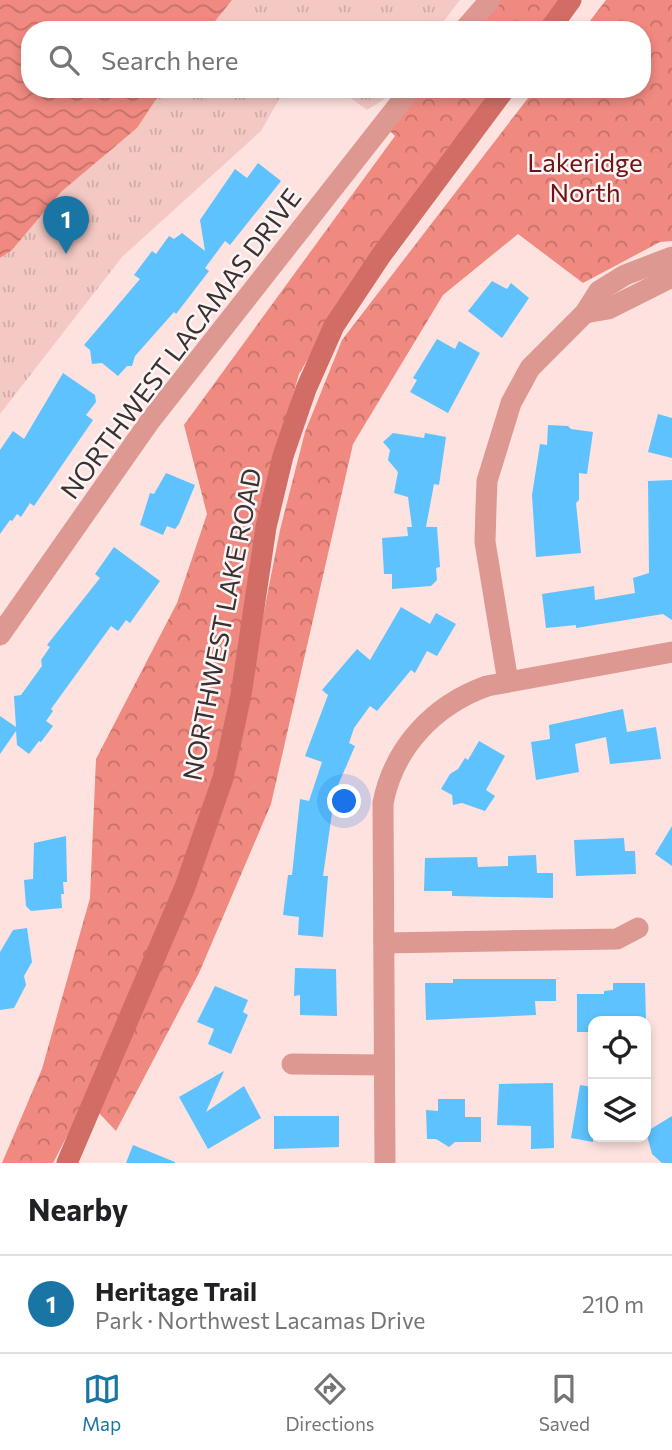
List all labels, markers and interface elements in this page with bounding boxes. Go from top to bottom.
search box [21,21,651,98]
icon: search [45,41,83,79]
text: Search here [101,44,239,75]
park label: Lakeridge North [527,146,643,207]
street label: NORTHWEST LACAMAS DRIVE [53,182,307,504]
pin: 1 [43,196,89,254]
street label: NORTHWEST LAKE ROAD [175,465,267,783]
your location [327,784,361,818]
map controls [588,1016,651,1142]
button: locate [588,1016,651,1079]
button: layers [588,1079,651,1142]
text: Nearby [28,1190,128,1227]
text: Heritage Trail [95,1275,257,1306]
text: 1 [46,1290,56,1318]
text: 210 m [582,1290,644,1318]
text: Park · Northwest Lacamas Drive [95,1306,425,1334]
tab: Map [82,1370,121,1435]
tab: Directions [285,1370,375,1435]
tab: Saved [539,1370,590,1435]

